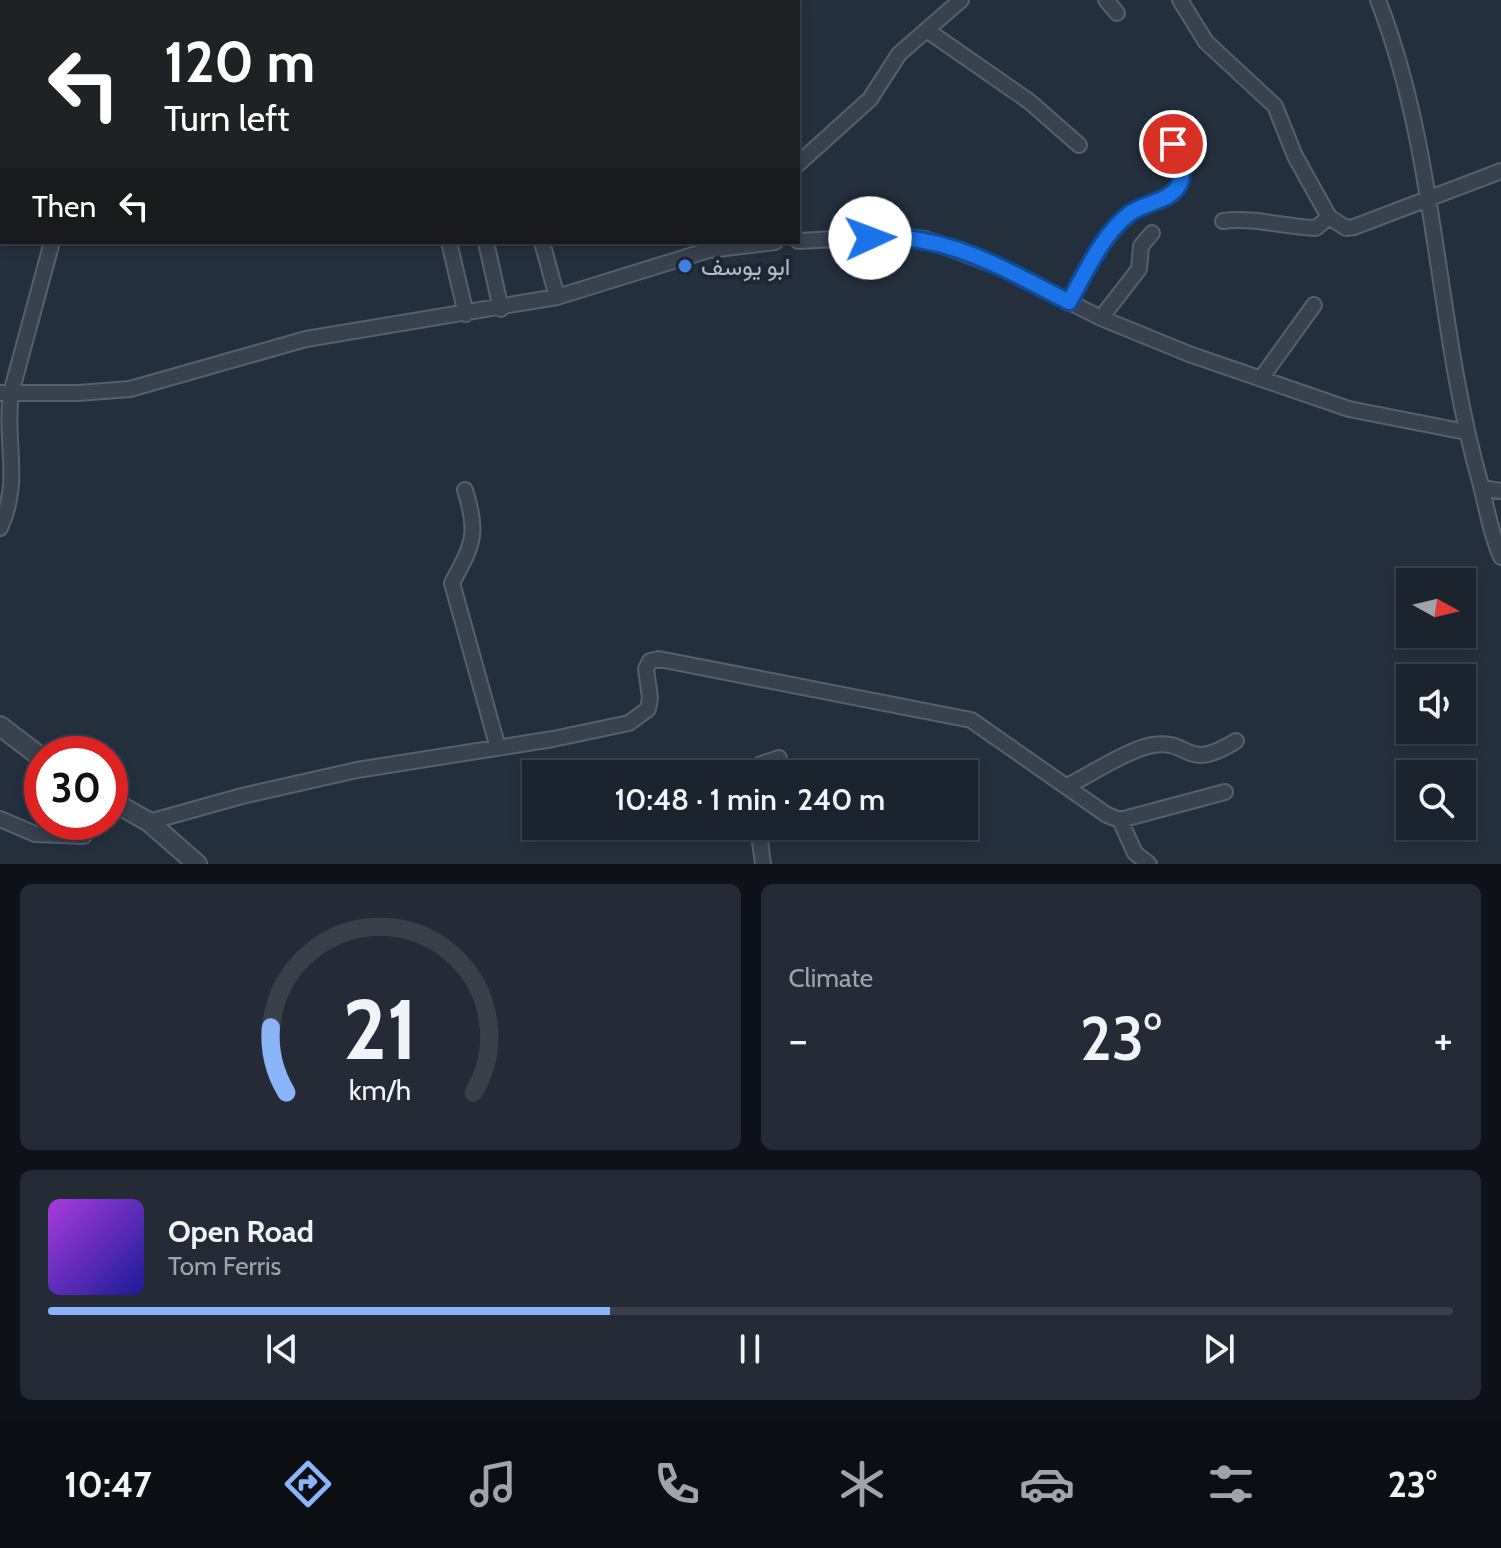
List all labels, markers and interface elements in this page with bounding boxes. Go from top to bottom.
text: 120 m [164,28,315,96]
icon: left [32,32,136,136]
text: Turn left [164,96,289,140]
pin [1139,110,1207,178]
icon: arrive [1151,122,1195,166]
icon: left [112,184,156,228]
text: Then [32,188,96,225]
position arrow [828,196,912,280]
place label: ابو يوسف [701,252,790,282]
marker: ابو يوسف [676,257,694,275]
north arrow [1396,568,1476,648]
map controls [1396,568,1476,840]
button: sound [1396,664,1476,744]
speed limit sign: 30 [24,736,128,840]
button: search [1396,760,1476,840]
text: 10:48 · 1 min · 240 m [615,781,885,818]
text: Climate [789,962,873,994]
text: 21 [343,979,418,1080]
text: 23° [1080,1002,1161,1075]
text: − [789,1013,808,1066]
text: + [1434,1013,1453,1066]
text: km/h [349,1072,412,1107]
text: Open Road [168,1213,314,1250]
text: Tom Ferris [168,1250,281,1282]
icon: previous [260,1327,304,1371]
icon: pause [728,1327,772,1371]
icon: next [1197,1327,1241,1371]
icon: directions [280,1456,336,1512]
icon: music [465,1456,521,1512]
icon: phone [649,1456,705,1512]
icon: climate [834,1456,890,1512]
icon: car [1019,1456,1075,1512]
icon: filters [1203,1456,1259,1512]
text: 10:47 [64,1462,152,1506]
text: 23° [1388,1462,1437,1506]

